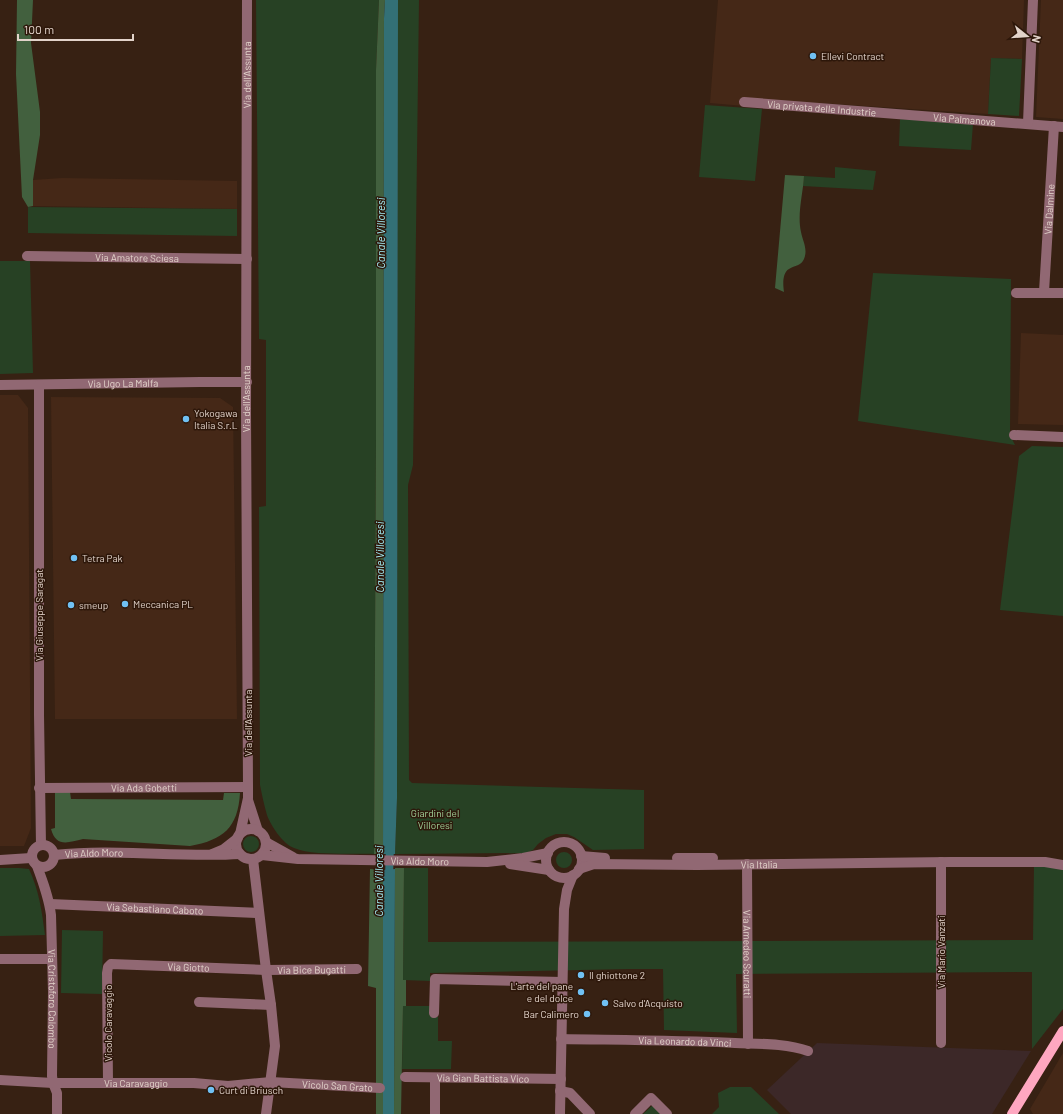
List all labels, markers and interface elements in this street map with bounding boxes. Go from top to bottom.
scale bar [18,16,133,42]
north arrow [1007,16,1047,56]
text: 100 m [24,22,54,36]
text: N [1030,34,1044,44]
street label: Via dell'Assunta [241,41,253,108]
place label: Ellevi Contract [821,50,885,62]
marker: Ellevi Contract [808,51,818,61]
street label: Via privata delle Industrie [767,98,877,118]
street label: Via Palmanova [933,111,996,128]
street label: Via Dalmine [1041,184,1057,235]
water label: Canale Villoresi [374,197,387,269]
street label: Via Amatore Sciesa [95,251,179,264]
street label: Via dell'Assunta [240,365,252,432]
street label: Via Ugo La Malfa [88,377,158,390]
place label: Yokogawa Italia S.r.L [194,407,238,431]
marker: Yokogawa Italia S.r.L [181,414,191,424]
water label: Canale Villoresi [373,521,386,593]
place label: Tetra Pak [82,552,123,564]
marker: Tetra Pak [69,553,79,563]
street label: Via Giuseppe Saragat [33,569,45,661]
place label: Meccanica PL [133,598,193,610]
place label: smeup [79,599,108,611]
marker: Meccanica PL [120,599,130,609]
marker: smeup [66,600,76,610]
street label: Via dell'Assunta [242,690,254,756]
street label: Via Ada Gobetti [111,781,177,794]
park label: Giardini del Villoresi [411,807,459,831]
water label: Canale Villoresi [372,845,385,917]
street label: Via Aldo Moro [64,846,123,860]
street label: Via Aldo Moro [390,854,449,867]
street label: Via Italia [741,858,778,870]
street label: Via Sebastiano Caboto [106,900,204,917]
street label: Via Amedeo Scuratti [741,910,754,998]
street label: Via Mario Vanzati [935,915,947,989]
street label: Via Cristoforo Colombo [46,949,59,1049]
street label: Via Giotto [167,960,210,974]
street label: Via Bice Bugatti [277,963,346,976]
place label: Il ghiottone 2 [589,969,645,981]
marker: Il ghiottone 2 [576,970,586,980]
place label: L'arte del pane e del dolce [510,980,573,1004]
street label: Vicolo Caravaggio [102,984,114,1062]
marker: L'arte del pane e del dolce [576,987,586,997]
place label: Salvo d'Acquisto [613,997,683,1009]
marker: Salvo d'Acquisto [600,998,610,1008]
place label: Bar Calimero [524,1008,579,1020]
marker: Bar Calimero [582,1009,592,1019]
street label: Via Leonardo da Vinci [638,1034,732,1049]
street label: Via Gian Battista Vico [437,1071,529,1085]
street label: Via Caravaggio [104,1077,168,1089]
street label: Vicolo San Grato [302,1078,373,1094]
place label: Curt di Briusch [219,1084,283,1096]
marker: Curt di Briusch [206,1085,216,1095]

